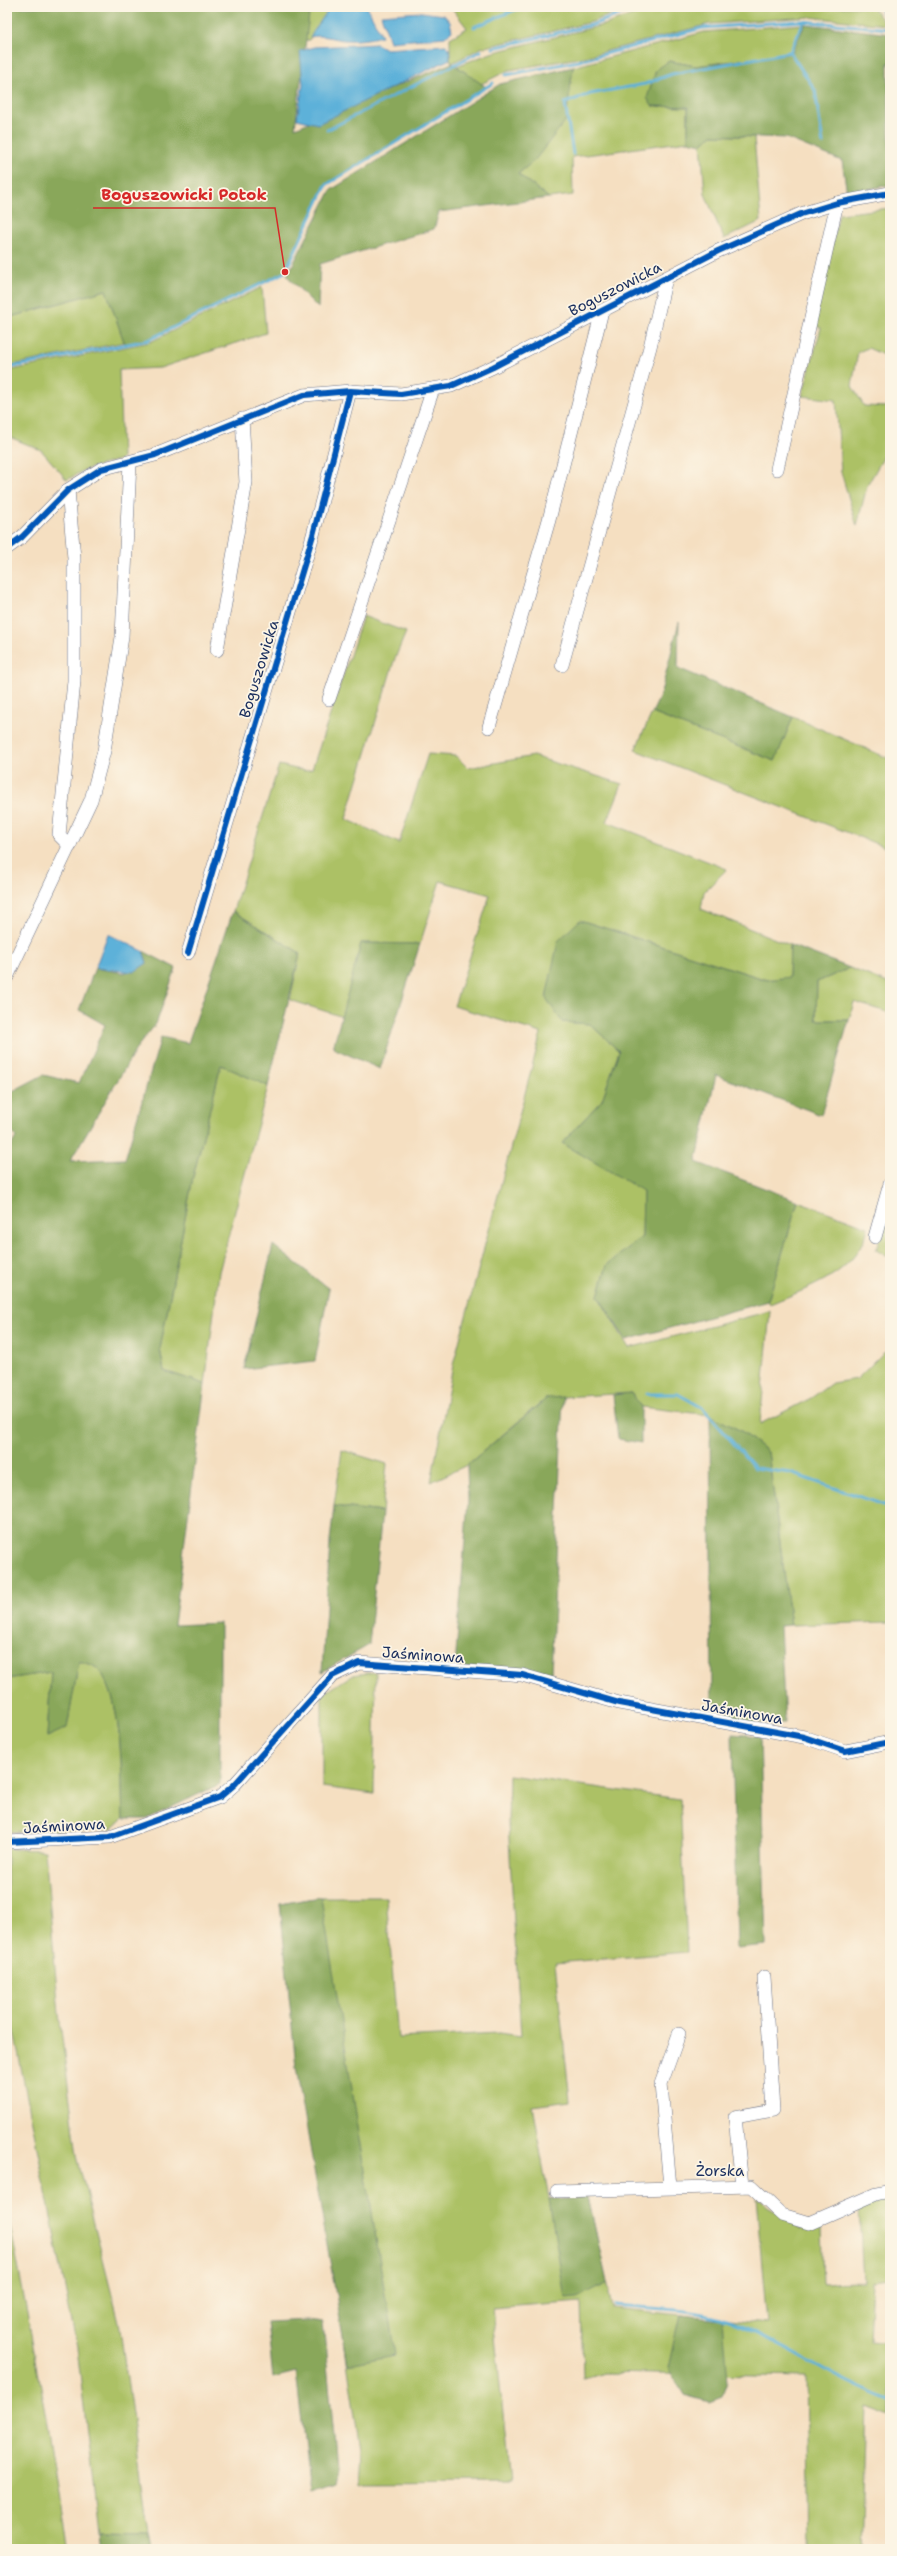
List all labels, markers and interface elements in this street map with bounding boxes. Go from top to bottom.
callout: Boguszowicki Potok [93,180,275,208]
text: Boguszowicki Potok [101,184,267,205]
street label: Boguszowicka [565,257,665,321]
street label: Boguszowicka [235,617,284,721]
street label: Jaśminowa [381,1642,465,1668]
street label: Jaśminowa [700,1695,785,1729]
street label: Jaśminowa [22,1814,106,1838]
street label: Żorska [696,2161,745,2181]

